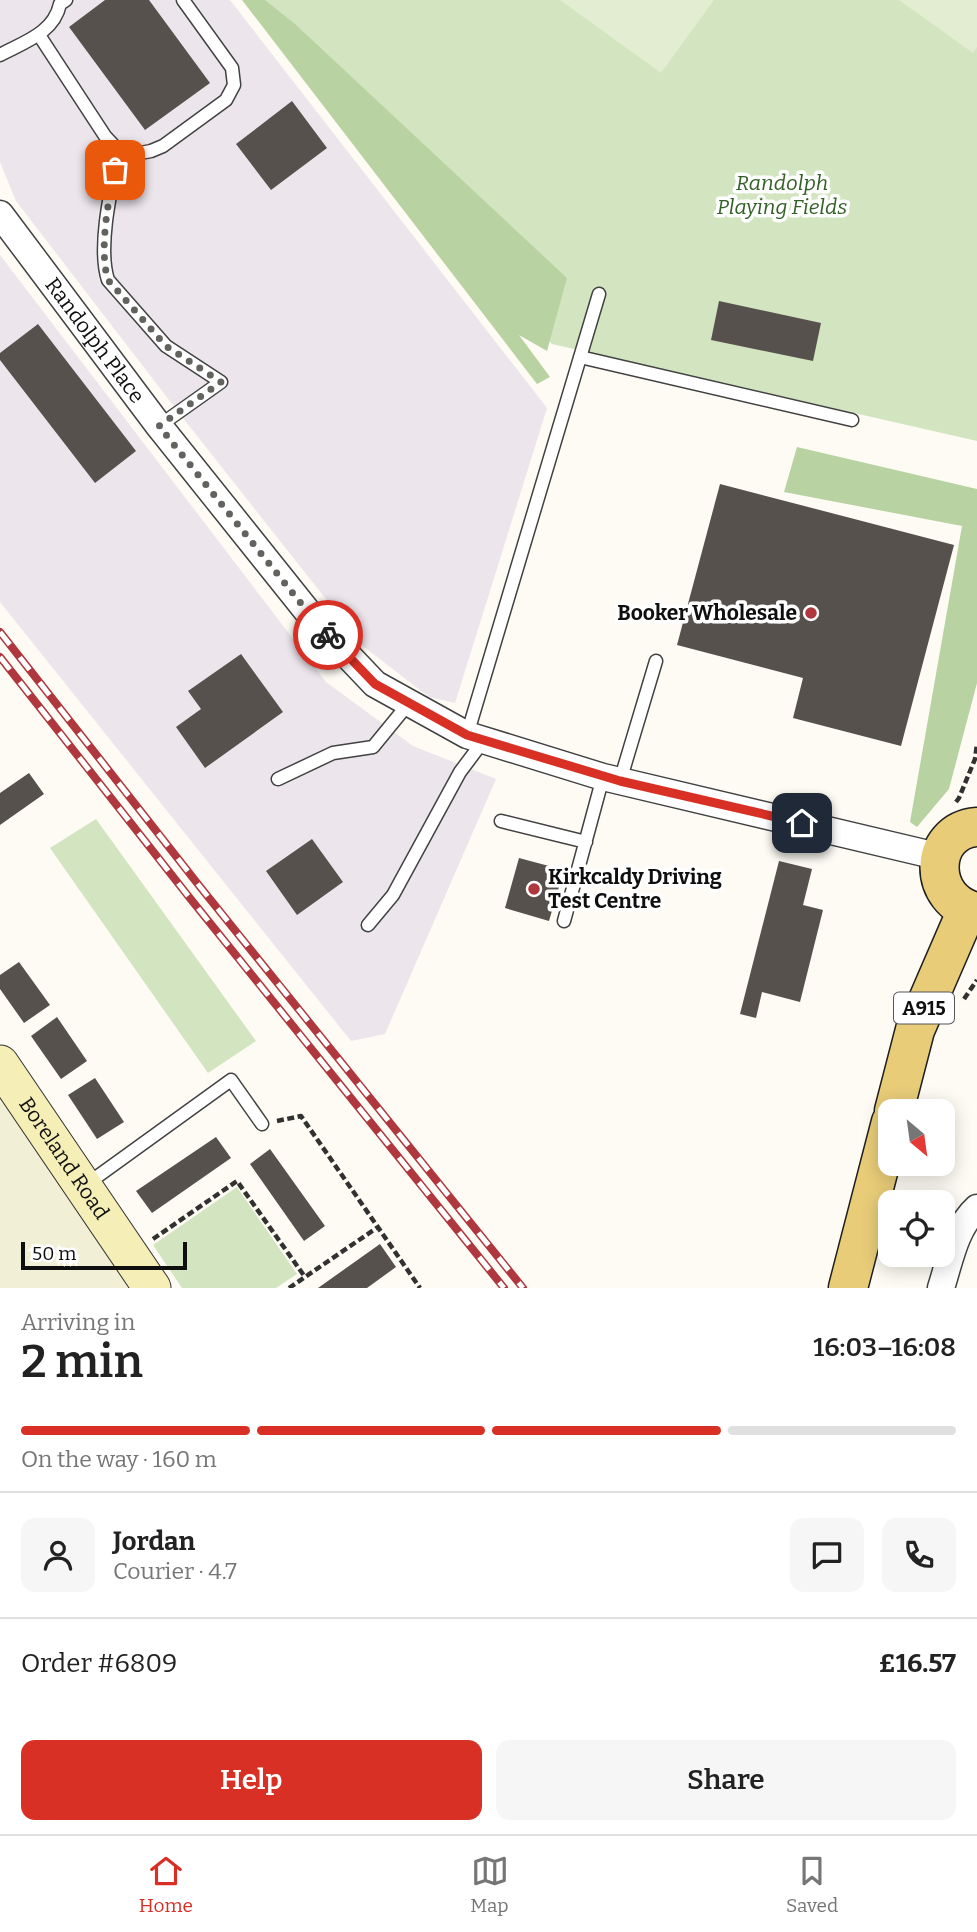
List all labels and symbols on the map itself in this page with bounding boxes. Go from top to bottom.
pin [85,140,145,200]
park label: Randolph Playing Fields [717,170,847,220]
street label: Randolph Place [39,273,150,408]
courier [293,600,363,670]
place label: Booker Wholesale [617,600,797,626]
marker: Booker Wholesale [803,605,819,621]
pin [772,793,832,853]
place label: Kirkcaldy Driving Test Centre [548,864,722,914]
marker: Kirkcaldy Driving Test Centre [526,881,542,897]
road number: A915 [894,992,954,1024]
street label: Boreland Road [13,1092,115,1225]
north arrow [878,1099,956,1176]
scale bar [21,1239,187,1271]

